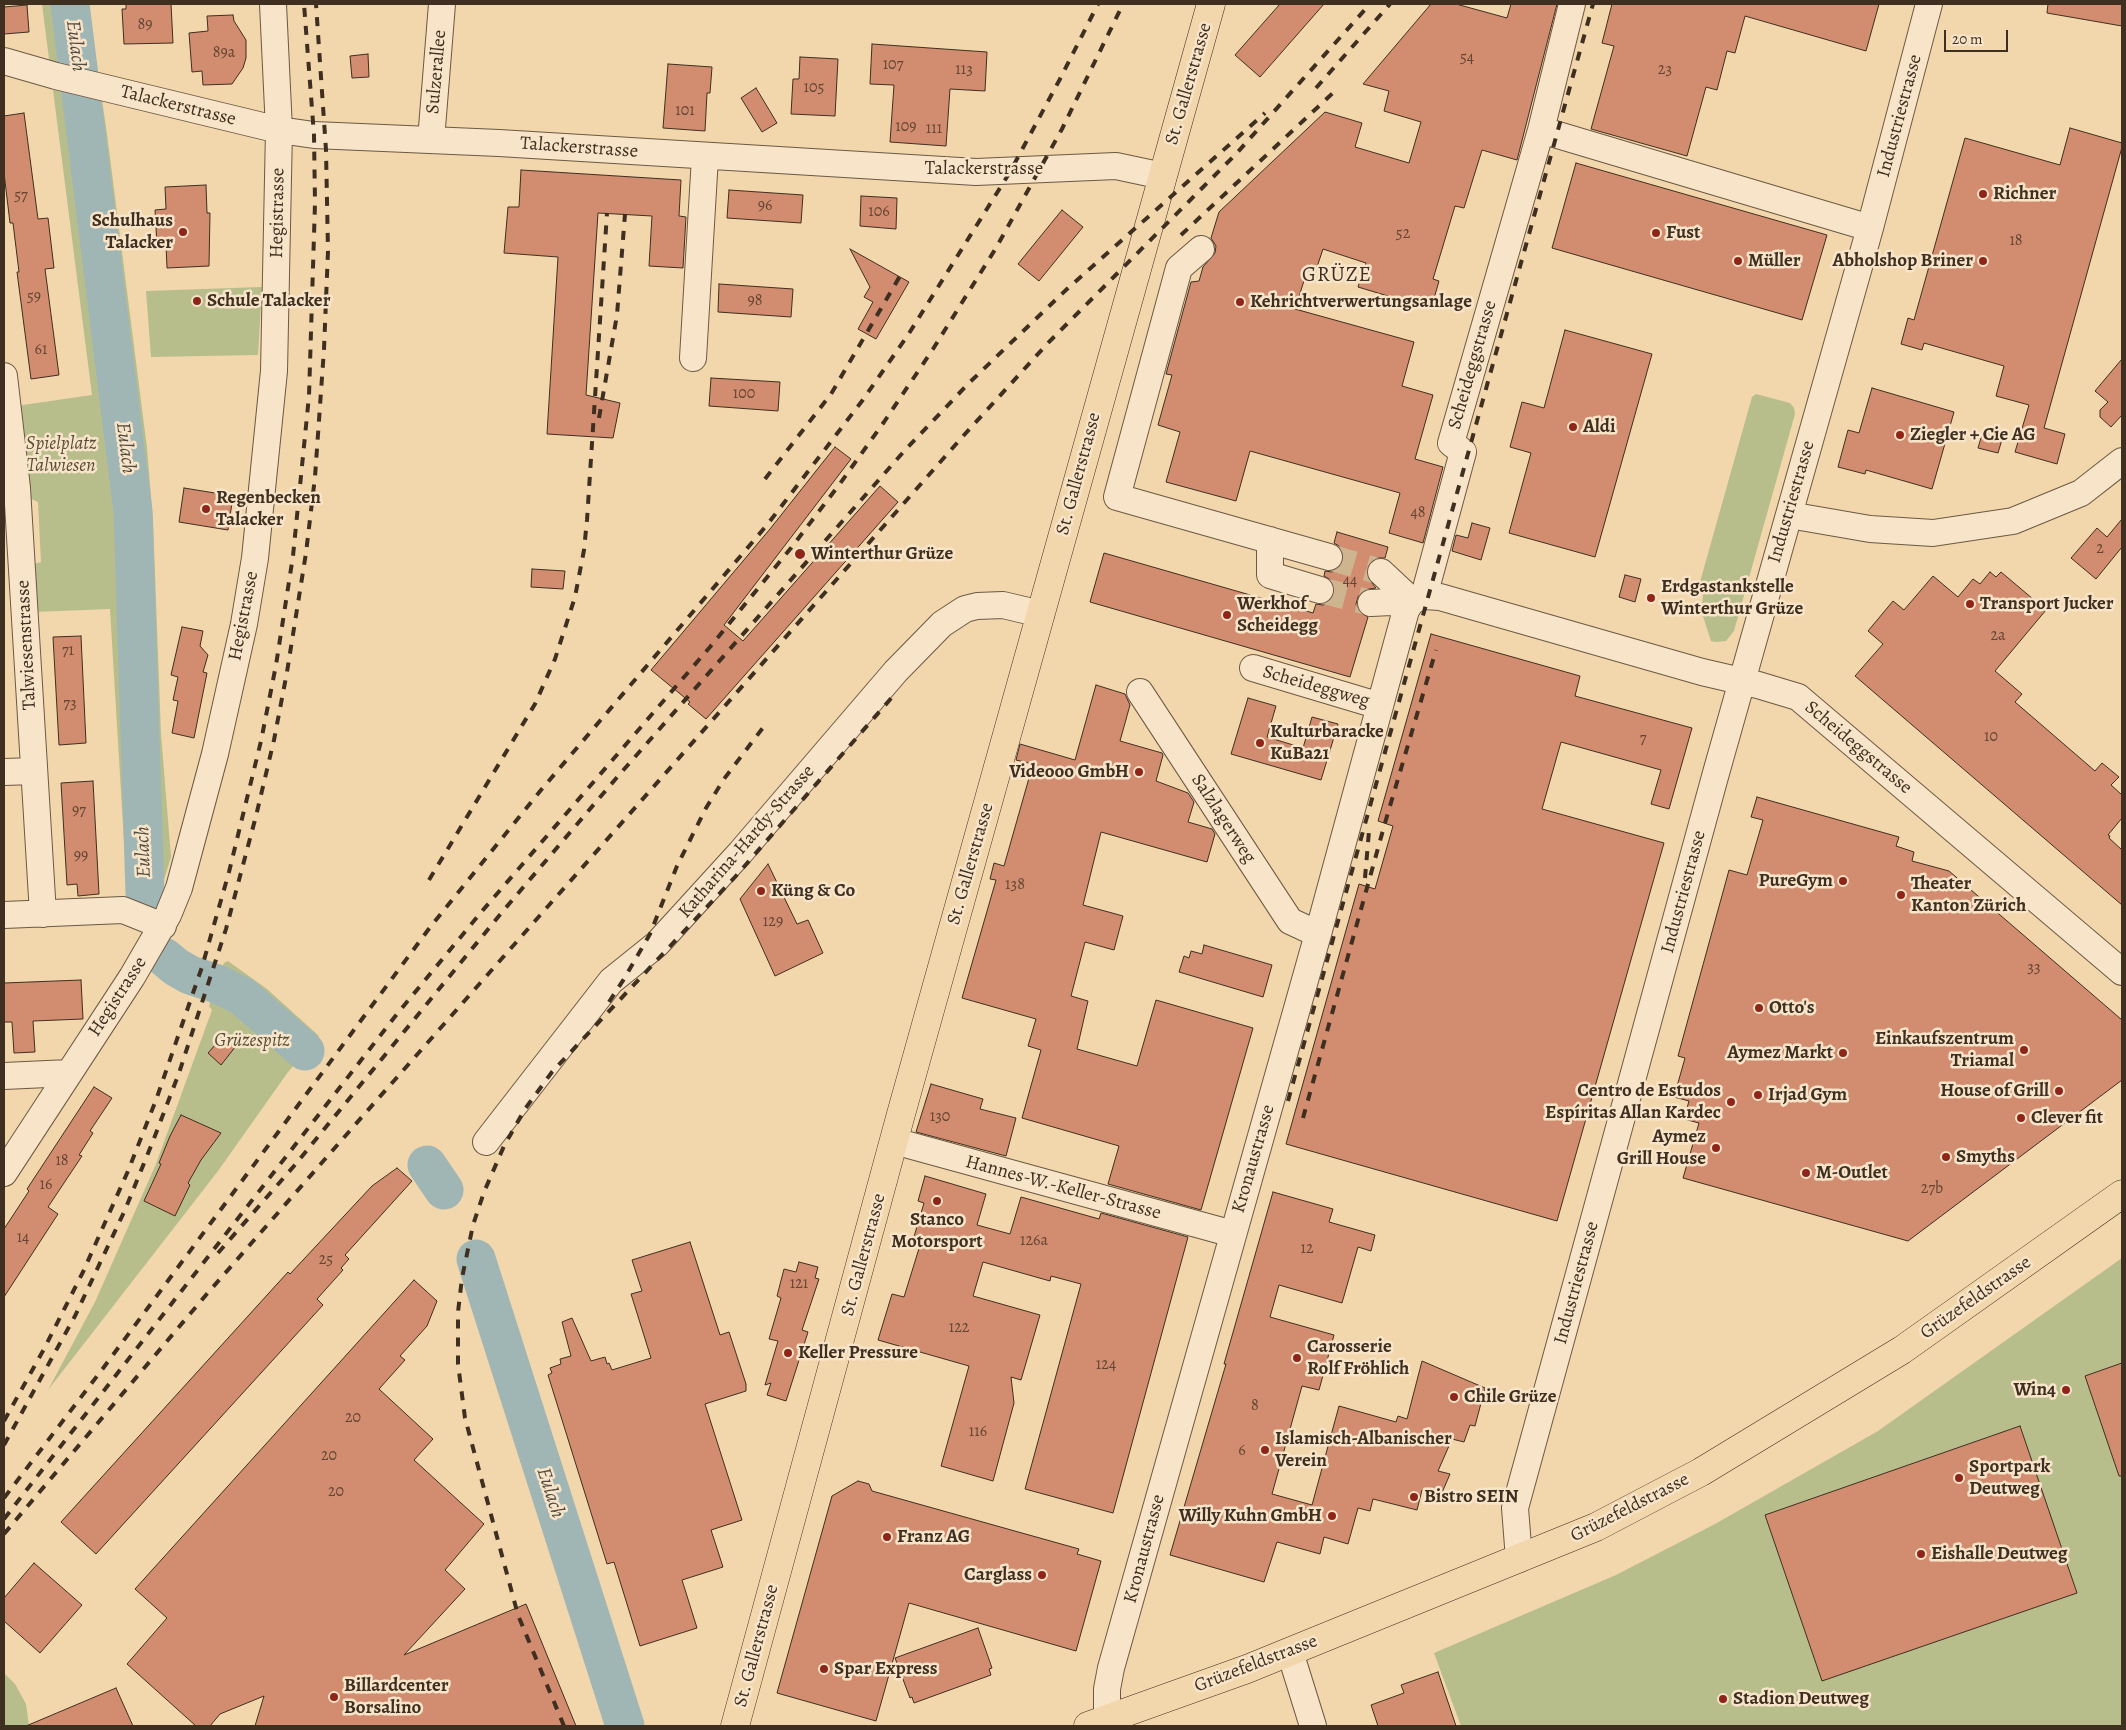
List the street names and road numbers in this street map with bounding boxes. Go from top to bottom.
street label: St. Gallerstrasse [1161,20,1217,148]
street label: Sulzerallee [422,29,452,115]
street label: Industriestrasse [1873,52,1927,180]
street label: Talackerstrasse [118,81,238,131]
street label: Talackerstrasse [519,133,639,163]
street label: Talackerstrasse [925,158,1043,180]
street label: Hegistrasse [266,167,290,259]
street label: Scheideggstrasse [1444,298,1502,432]
street label: St. Gallerstrasse [1052,410,1106,538]
street label: Industriestrasse [1764,438,1820,566]
street label: Hegistrasse [224,569,264,663]
street label: Talwiesenstrasse [12,579,42,711]
street label: Scheideggweg [1260,661,1372,713]
street label: Scheideggstrasse [1800,697,1916,799]
street label: Katharina-Hardy-Strasse [674,761,820,923]
street label: Salzlagerweg [1186,770,1260,868]
street label: St. Gallerstrasse [943,800,999,928]
street label: Industriestrasse [1657,828,1711,956]
street label: Hegistrasse [84,953,152,1041]
street label: Kronaustrasse [1228,1102,1280,1216]
street label: Hannes-W.-Keller-Strasse [963,1151,1163,1225]
street label: St. Gallerstrasse [837,1191,891,1319]
street label: Industriestrasse [1550,1219,1604,1347]
street label: Grüzefeldstrasse [1916,1251,2036,1345]
street label: Grüzefeldstrasse [1567,1468,1693,1548]
street label: Kronaustrasse [1120,1492,1170,1606]
street label: St. Gallerstrasse [730,1582,784,1710]
street label: Grüzefeldstrasse [1191,1630,1321,1698]

